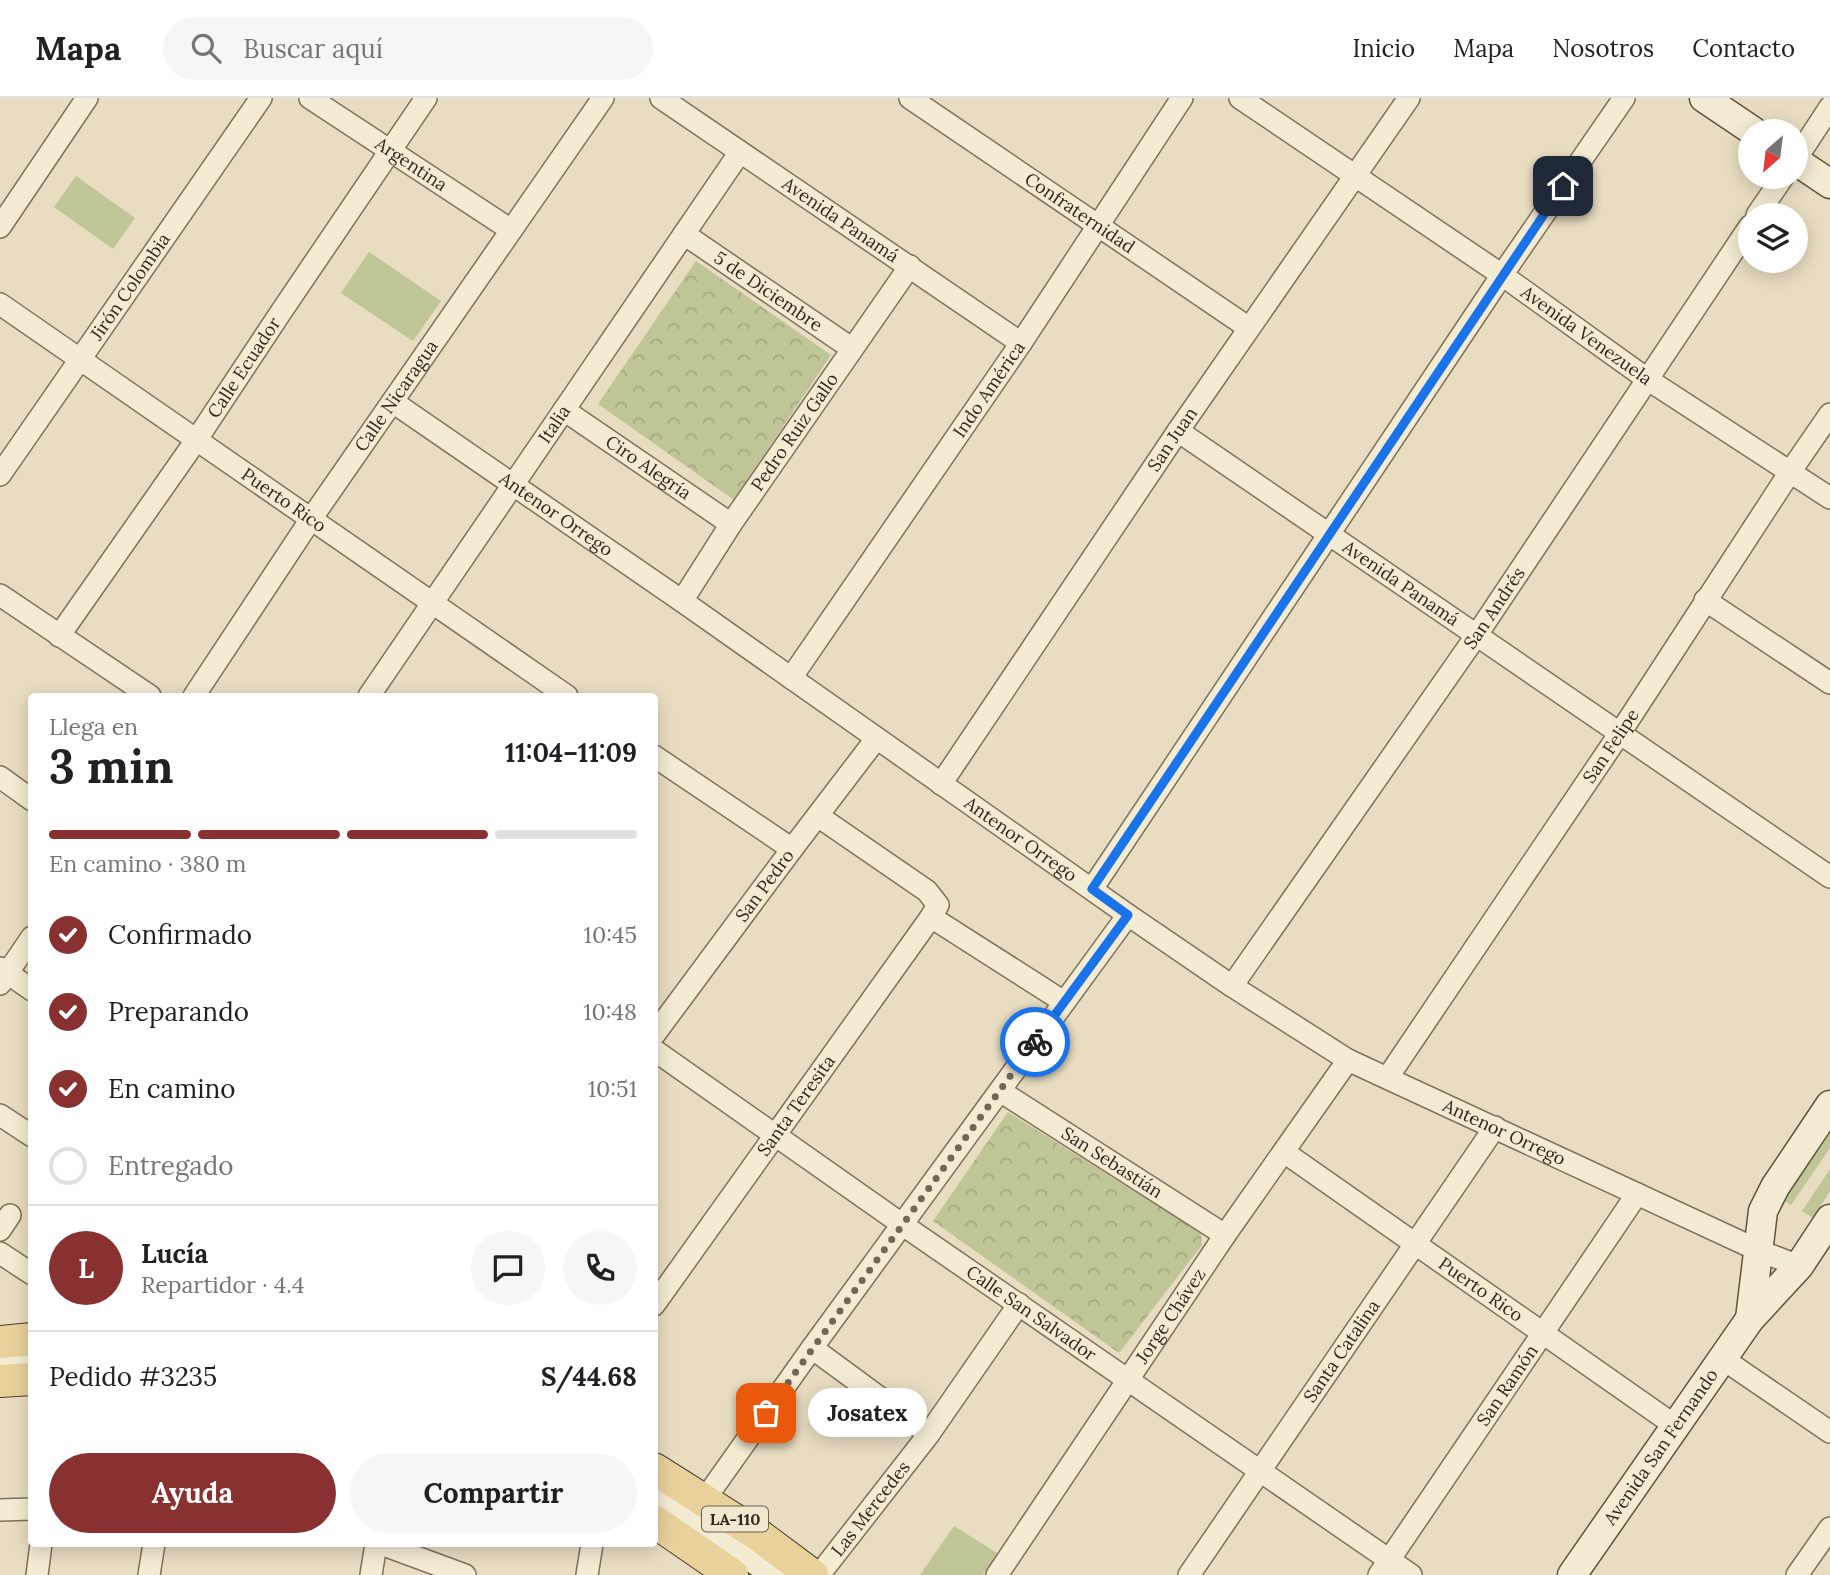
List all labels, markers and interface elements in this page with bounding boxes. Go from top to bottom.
search box [163,17,653,80]
text: Mapa [35,27,121,69]
icon: search [187,29,225,67]
text: Buscar aquí [243,32,383,65]
text: Inicio [1352,33,1415,64]
text: Mapa [1453,33,1514,64]
text: Nosotros [1552,33,1654,64]
text: Contacto [1692,33,1795,64]
north arrow [1738,119,1808,189]
map controls [1738,119,1808,273]
street label: Argentina [370,131,452,196]
pin [1533,156,1593,216]
street label: Confraternidad [1020,167,1140,258]
icon: home [1544,167,1582,205]
street label: Avenida Panamá [777,171,903,267]
button: layers [1738,203,1808,273]
street label: Jirón Colombia [84,228,175,345]
street label: 5 de Diciembre [710,246,828,336]
street label: Avenida Venezuela [1516,280,1657,390]
street label: Calle Ecuador [202,312,285,422]
street label: Calle Nicaragua [349,335,443,456]
street label: Indo América [948,337,1030,442]
street label: Pedro Ruiz Gallo [745,368,843,495]
street label: Italia [533,400,575,447]
street label: San Juan [1142,403,1202,476]
street label: Ciro Alegría [601,430,696,504]
street label: Puerto Rico [237,462,331,537]
street label: Antenor Orrego [494,466,618,561]
street label: Avenida Panamá [1338,535,1464,631]
street label: San Andrés [1458,563,1530,653]
street label: San Felipe [1577,704,1644,788]
text: Llega en [49,712,138,741]
text: 11:04–11:09 [505,736,637,769]
text: 3 min [49,737,174,796]
street label: Antenor Orrego [959,791,1082,887]
street label: San Pedro [730,845,799,926]
text: En camino · 380 m [49,849,246,878]
icon: check [49,916,87,954]
text: Confirmado [108,918,252,951]
text: 10:45 [584,920,637,949]
icon: check [49,993,87,1031]
text: Preparando [108,995,249,1028]
text: 10:48 [583,997,637,1026]
courier [1000,1007,1070,1077]
icon: bike [1016,1023,1054,1061]
street label: Santa Teresita [752,1050,840,1160]
icon: check [49,1070,87,1108]
text: En camino [108,1072,236,1105]
text: 10:51 [588,1074,637,1103]
street label: Antenor Orrego [1438,1093,1569,1170]
street label: San Sebastián [1057,1121,1167,1203]
text: Entregado [108,1149,234,1182]
button: chat [471,1231,545,1305]
button: phone [563,1231,637,1305]
text: Lucía [141,1237,208,1270]
text: L [78,1252,94,1285]
street label: Puerto Rico [1434,1252,1528,1327]
street label: Calle San Salvador [962,1260,1101,1366]
street label: Jorge Chávez [1130,1264,1210,1368]
text: Repartidor · 4.4 [141,1270,304,1299]
street label: Santa Catalina [1298,1295,1385,1407]
street label: San Ramón [1471,1340,1543,1430]
text: Pedido #3235 [49,1360,217,1393]
text: S/44.68 [541,1360,637,1393]
street label: Avenida San Fernando [1598,1364,1723,1530]
pin [736,1383,796,1443]
callout: Josatex [808,1388,927,1438]
icon: bag [747,1394,785,1432]
text: Josatex [827,1398,908,1427]
button: Ayuda [49,1453,336,1533]
button: Compartir [350,1453,637,1533]
street label: Las Mercedes [826,1456,915,1561]
road number: LA-110 [702,1506,768,1532]

